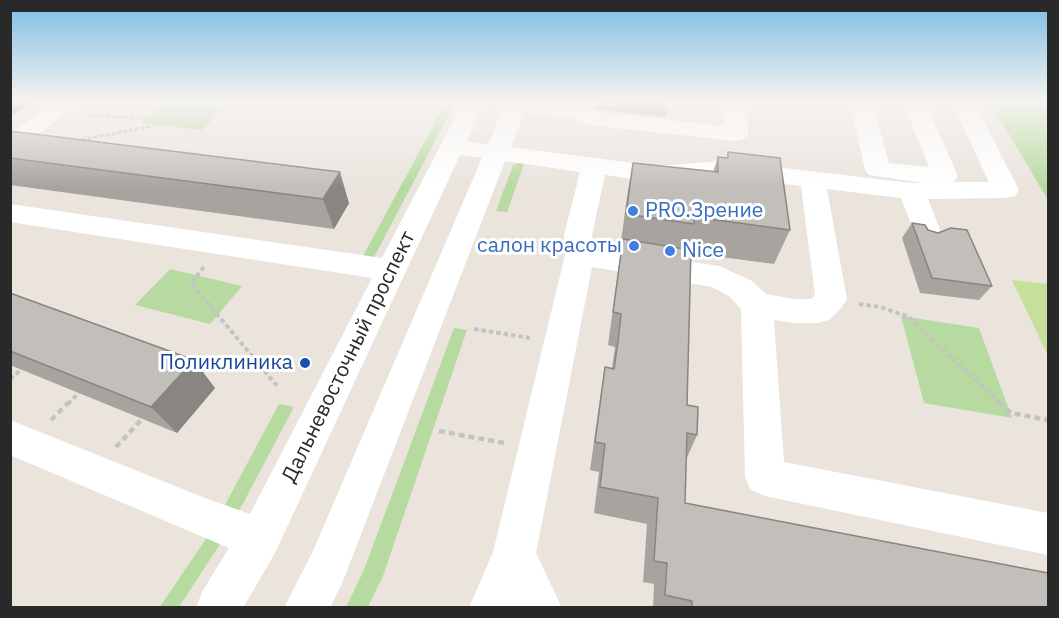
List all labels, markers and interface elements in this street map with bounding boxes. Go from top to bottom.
place label: PRO.Зрение [645,198,763,224]
marker: PRO.Зрение [626,204,640,218]
street label: Дальневосточный проспект [277,227,421,487]
place label: салон красоты [477,233,622,259]
place label: Nice [682,238,724,264]
marker: салон красоты [627,239,641,253]
marker: Nice [663,244,677,258]
place label: Поликлиника [160,350,293,376]
marker: Поликлиника [298,356,312,370]

